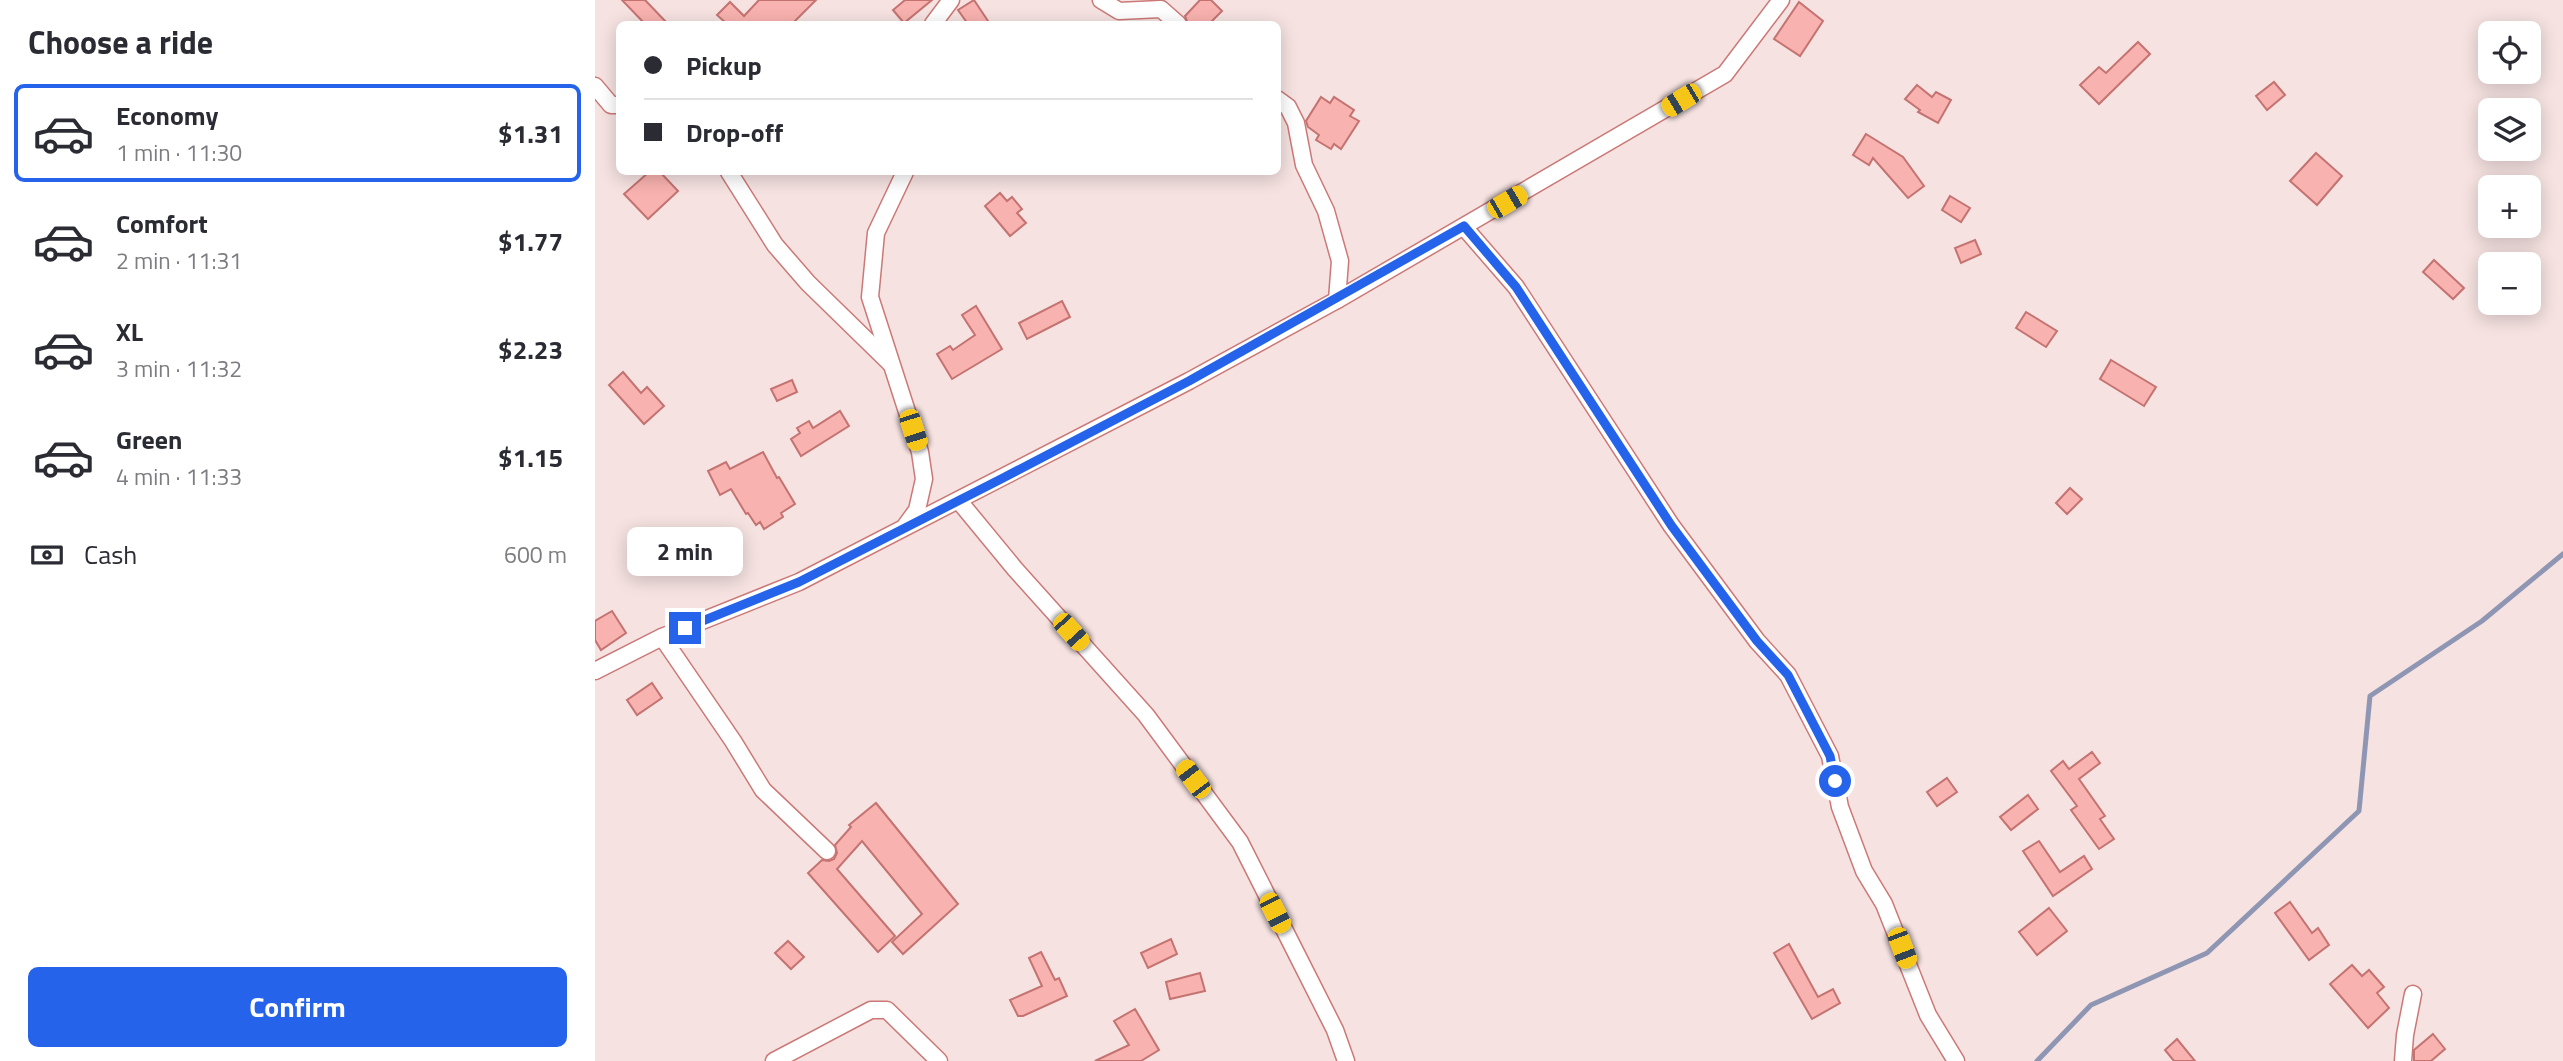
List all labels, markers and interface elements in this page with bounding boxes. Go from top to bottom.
text: Choose a ride [28,18,213,66]
map controls [2478,21,2541,315]
button: locate [2478,21,2541,84]
text: Pickup [686,46,762,85]
car [1658,80,1705,120]
text: Economy [116,96,218,135]
button: layers [2478,98,2541,161]
icon: car [32,102,95,165]
text: Drop-off [686,113,783,152]
text: $1.31 [498,114,563,153]
text: 1 min · 11:30 [116,135,242,170]
button: + [2478,175,2541,238]
car [1484,182,1531,222]
text: Comfort [116,204,208,243]
icon: car [32,210,95,273]
text: $1.77 [498,222,563,261]
text: 2 min · 11:31 [116,243,242,278]
button: − [2478,252,2541,315]
text: XL [116,312,143,351]
icon: car [32,318,95,381]
text: $2.23 [498,330,563,369]
text: 3 min · 11:32 [116,351,242,386]
car [897,407,930,453]
text: Green [116,420,182,459]
icon: car [32,426,95,489]
text: $1.15 [498,438,563,477]
text: 4 min · 11:33 [116,459,242,494]
callout: 2 min [627,526,743,576]
text: 2 min [657,534,713,569]
text: Cash [84,535,137,574]
icon: cash [28,536,66,574]
text: 600 m [504,537,567,572]
car [1050,609,1093,655]
route end [669,612,701,644]
car [1172,756,1215,802]
route start [1819,765,1851,797]
car [1257,890,1294,936]
car [1885,925,1920,971]
button: Confirm [28,967,567,1047]

